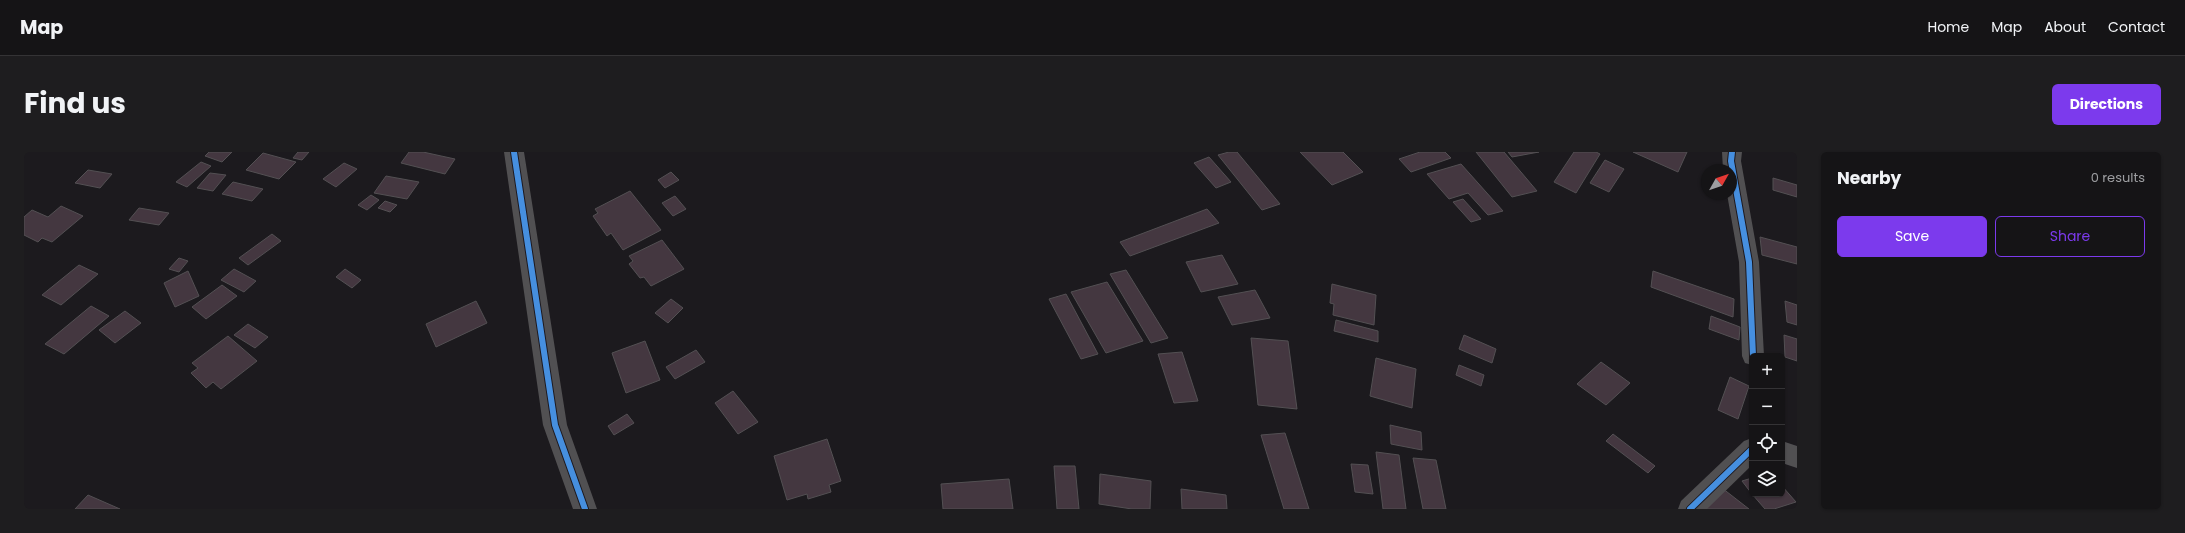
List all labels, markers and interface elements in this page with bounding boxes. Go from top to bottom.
text: Map [20,14,63,41]
text: Home [1927,17,1969,37]
text: Map [1991,17,2022,37]
text: About [2044,17,2086,37]
text: Contact [2108,17,2165,37]
text: Find us [24,84,126,123]
button: Directions [2052,84,2161,125]
north arrow [1701,164,1737,200]
text: Nearby [1837,166,1901,190]
text: 0 results [2091,168,2145,187]
button: Save [1837,216,1987,257]
button: Share [1995,216,2145,257]
map controls [1749,353,1785,497]
button: + [1749,353,1785,389]
button: − [1749,389,1785,425]
button: locate [1749,425,1785,461]
button: layers [1749,461,1785,497]

